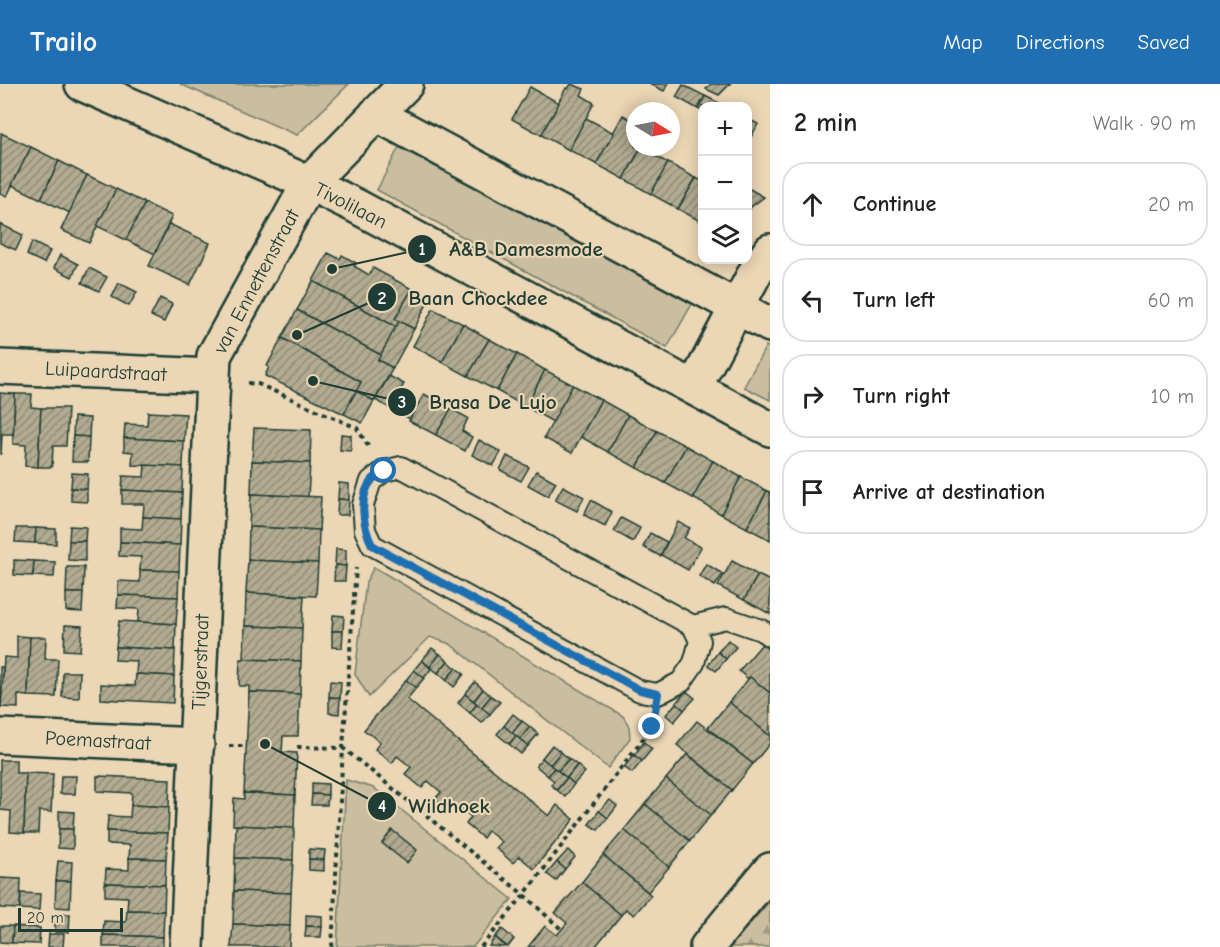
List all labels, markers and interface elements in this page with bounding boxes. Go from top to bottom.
text: Trailo [30,26,97,58]
text: Map [943,30,983,54]
text: Directions [1016,30,1105,54]
text: Saved [1138,30,1190,54]
north arrow [626,102,680,156]
map controls [698,102,752,264]
button: + [698,102,752,156]
text: 2 min [794,108,857,138]
text: Walk · 90 m [1093,112,1196,135]
button: − [698,156,752,210]
street label: Tivolilaan [311,177,391,234]
icon: ahead [796,188,829,221]
text: Continue [853,191,936,217]
text: 20 m [1148,193,1194,216]
street label: van Ennettenstraat [208,204,305,358]
button: layers [698,210,752,264]
callout: A&B Damesmode [407,229,615,268]
text: A&B Damesmode [449,237,603,261]
text: 1 [418,239,426,260]
callout: Baan Chockdee [367,278,560,317]
icon: left [796,284,829,317]
text: Baan Chockdee [409,286,547,310]
text: Turn left [853,287,935,313]
text: 2 [378,288,387,309]
text: 60 m [1148,289,1194,312]
street label: Luipaardstraat [45,357,169,386]
icon: right [796,380,829,413]
callout: Brasa De Lujo [387,382,568,421]
text: Turn right [853,383,950,409]
text: 10 m [1151,385,1194,408]
text: Brasa De Lujo [429,390,557,414]
text: 3 [398,392,406,413]
route start [370,457,396,483]
icon: arrive [796,476,829,509]
text: Arrive at destination [853,479,1045,505]
street label: Tijgerstraat [187,612,214,711]
route end [638,713,664,739]
street label: Poemastraat [45,726,153,755]
callout: Wildhoek [367,787,502,826]
text: Wildhoek [408,794,490,818]
text: 4 [378,796,386,817]
scale bar [18,905,123,932]
text: 20 m [27,909,64,927]

